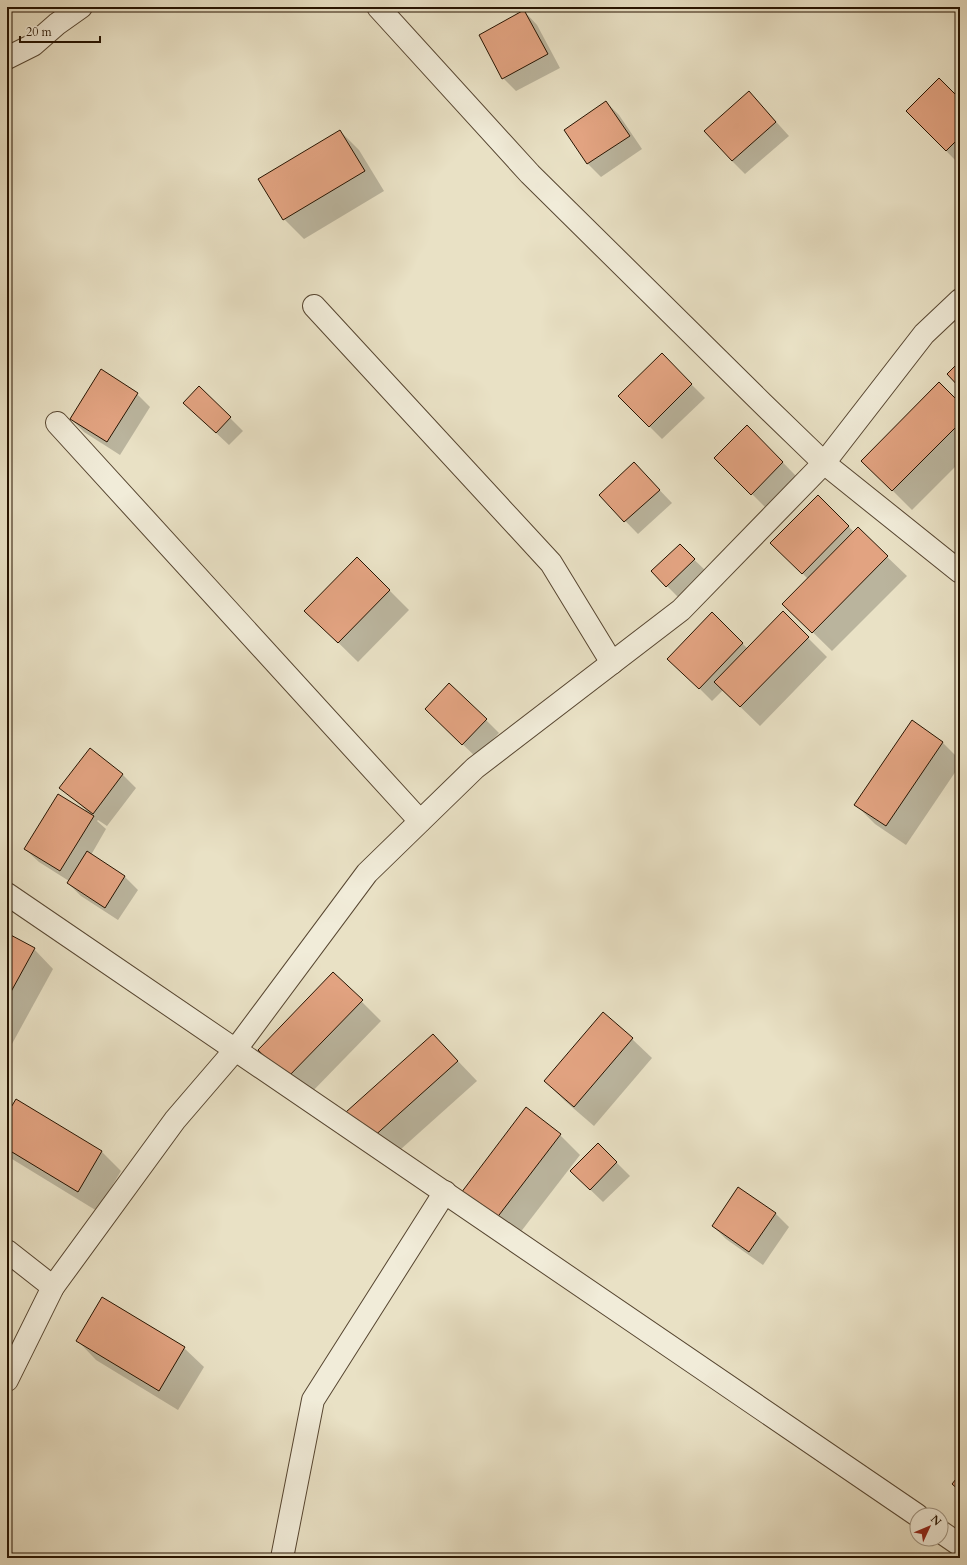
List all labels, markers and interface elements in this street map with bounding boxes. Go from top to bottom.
scale bar [20,18,100,44]
text: 20 m [26,24,53,40]
north arrow [909,1507,949,1547]
text: N [927,1512,945,1529]

